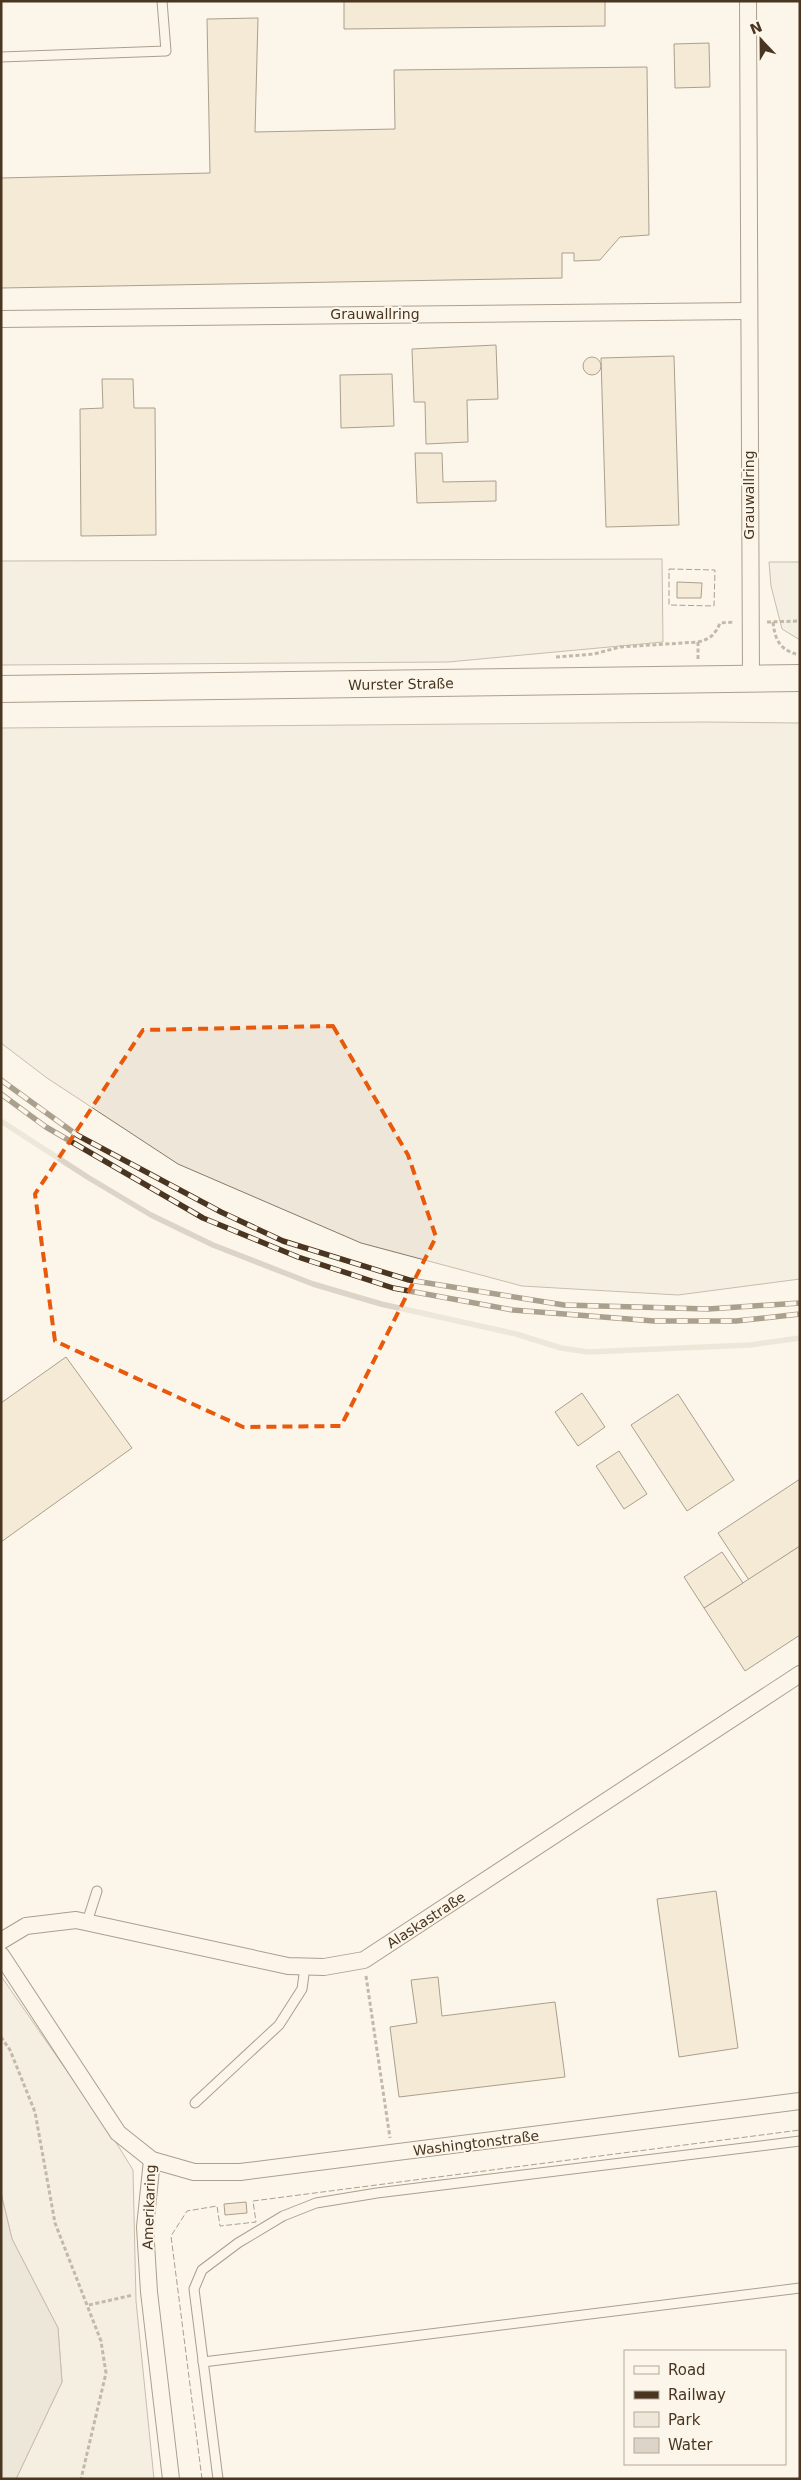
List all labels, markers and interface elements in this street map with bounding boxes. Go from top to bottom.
north arrow [736,15,786,65]
text: N [748,18,765,38]
street label: Grauwallring [330,306,420,322]
street label: Grauwallring [741,450,757,540]
street label: Wurster Straße [348,675,454,693]
street label: Alaskastraße [384,1889,468,1951]
street label: Washingtonstraße [412,2127,540,2159]
street label: Amerikaring [140,2164,158,2250]
legend [624,2350,786,2465]
text: Road [668,2361,706,2379]
text: Railway [668,2386,726,2404]
text: Park [668,2411,701,2429]
text: Water [668,2436,713,2454]

